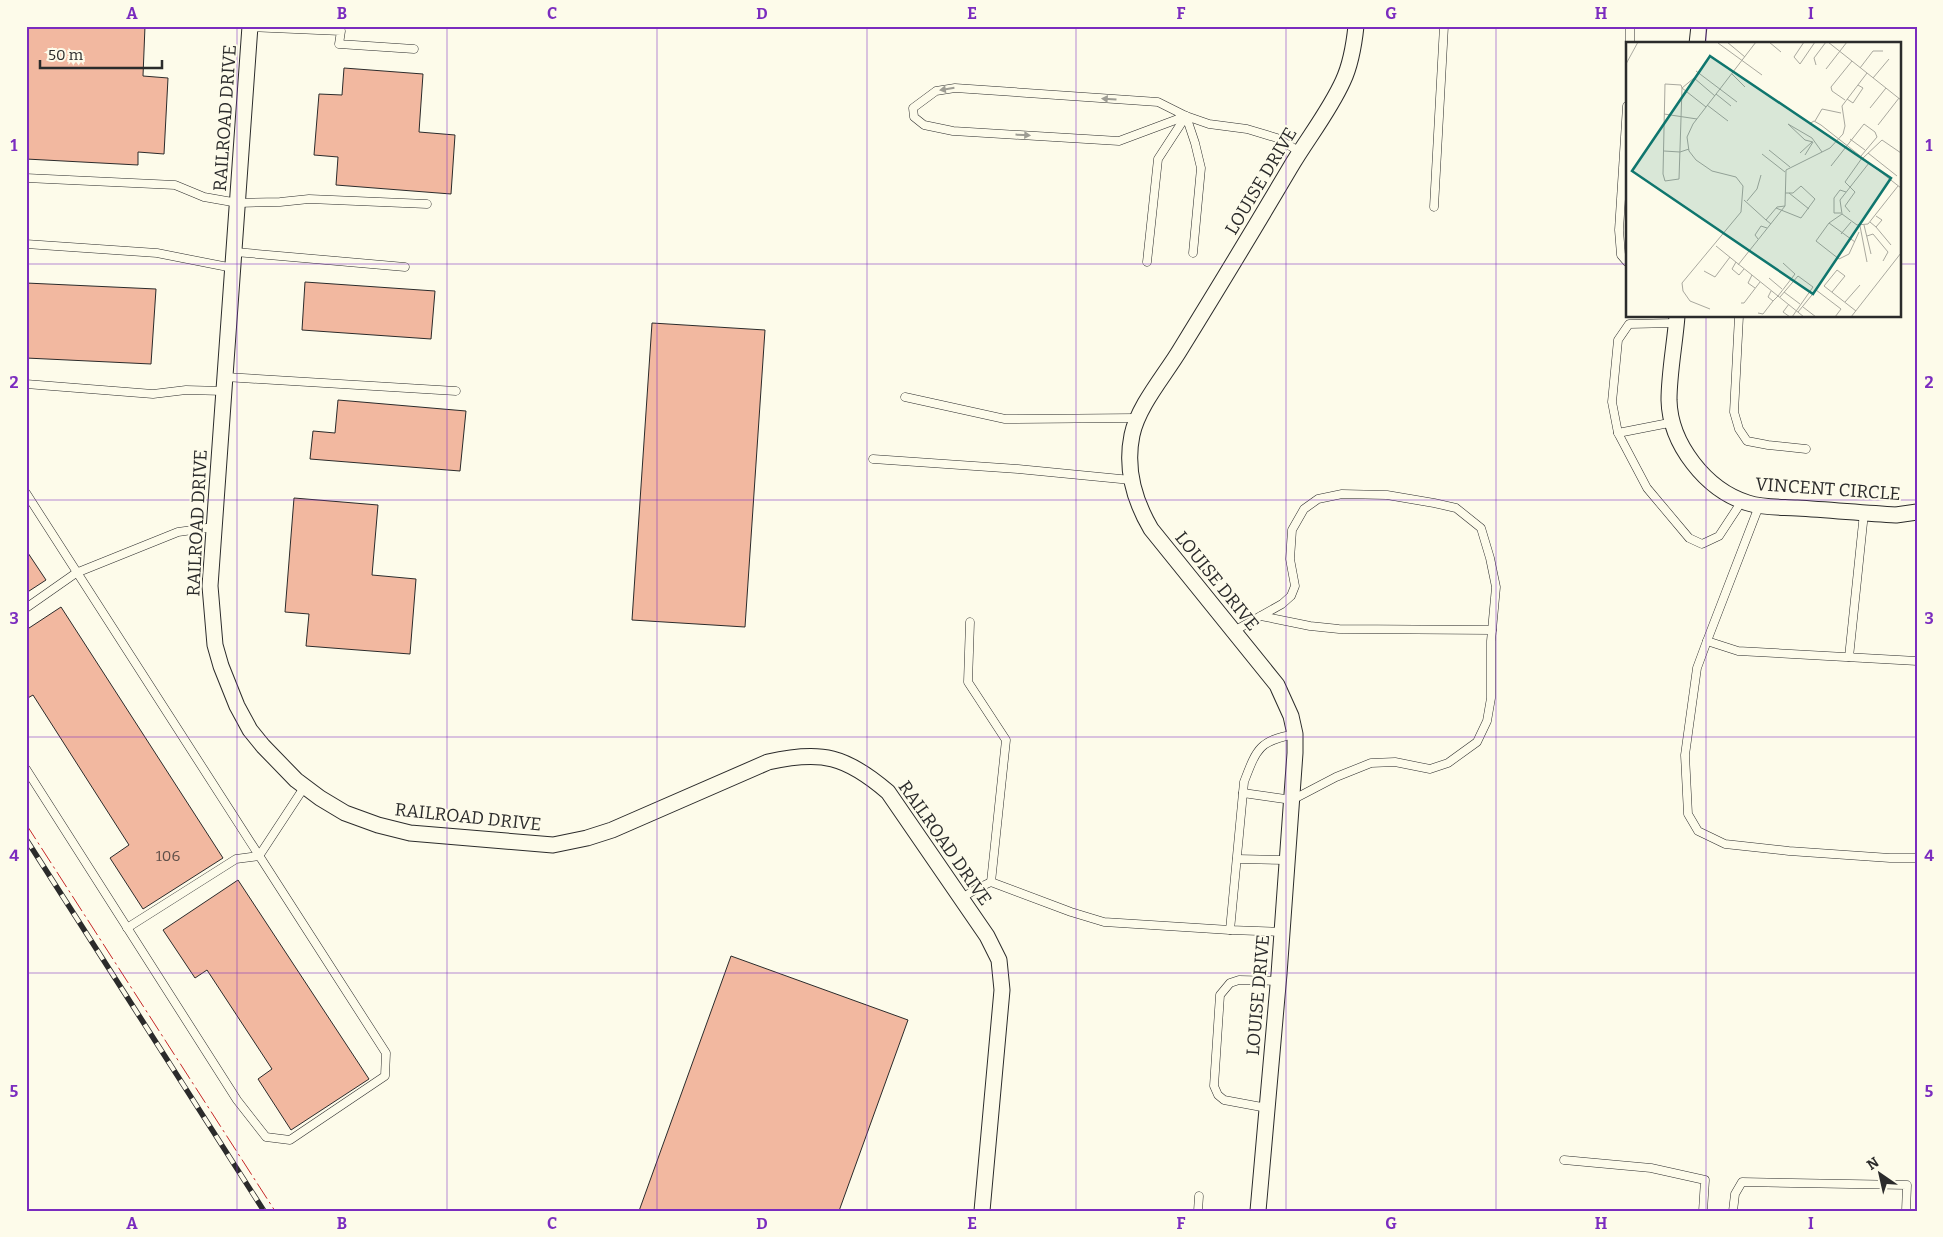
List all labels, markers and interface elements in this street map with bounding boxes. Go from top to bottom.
text: A [126,4,138,23]
text: B [337,4,347,23]
text: C [547,4,557,23]
text: D [756,4,768,23]
text: E [967,4,977,23]
text: F [1177,4,1186,23]
text: G [1385,4,1397,23]
text: H [1595,4,1608,23]
text: I [1808,4,1814,23]
scale bar [40,38,162,70]
inset map [1626,42,1900,318]
street label: RAILROAD DRIVE [209,44,241,192]
text: 50 m [48,46,84,64]
one-way arrow [939,86,955,94]
one-way arrow [1101,95,1117,103]
street label: LOUISE DRIVE [1220,123,1302,239]
one-way arrow [1015,131,1031,139]
text: 1 [11,136,18,155]
text: 1 [1926,136,1933,155]
text: 2 [9,373,19,392]
text: 2 [1924,373,1934,392]
street label: RAILROAD DRIVE [182,449,212,597]
street label: VINCENT CIRCLE [1755,473,1901,505]
street label: LOUISE DRIVE [1170,527,1264,635]
text: 3 [9,609,19,628]
text: 3 [1924,609,1934,628]
street label: RAILROAD DRIVE [894,776,996,910]
street label: RAILROAD DRIVE [394,798,542,836]
text: 4 [9,846,19,865]
text: 4 [1924,846,1934,865]
house number: 106 [156,847,180,865]
street label: LOUISE DRIVE [1242,934,1274,1056]
text: 5 [10,1082,19,1101]
text: 5 [1925,1082,1934,1101]
north arrow [1856,1150,1906,1200]
text: N [1864,1153,1882,1174]
text: A [126,1214,138,1233]
text: B [337,1214,347,1233]
text: C [547,1214,557,1233]
text: D [756,1214,768,1233]
text: E [967,1214,977,1233]
text: F [1177,1214,1186,1233]
text: G [1385,1214,1397,1233]
text: H [1595,1214,1608,1233]
text: I [1808,1214,1814,1233]

